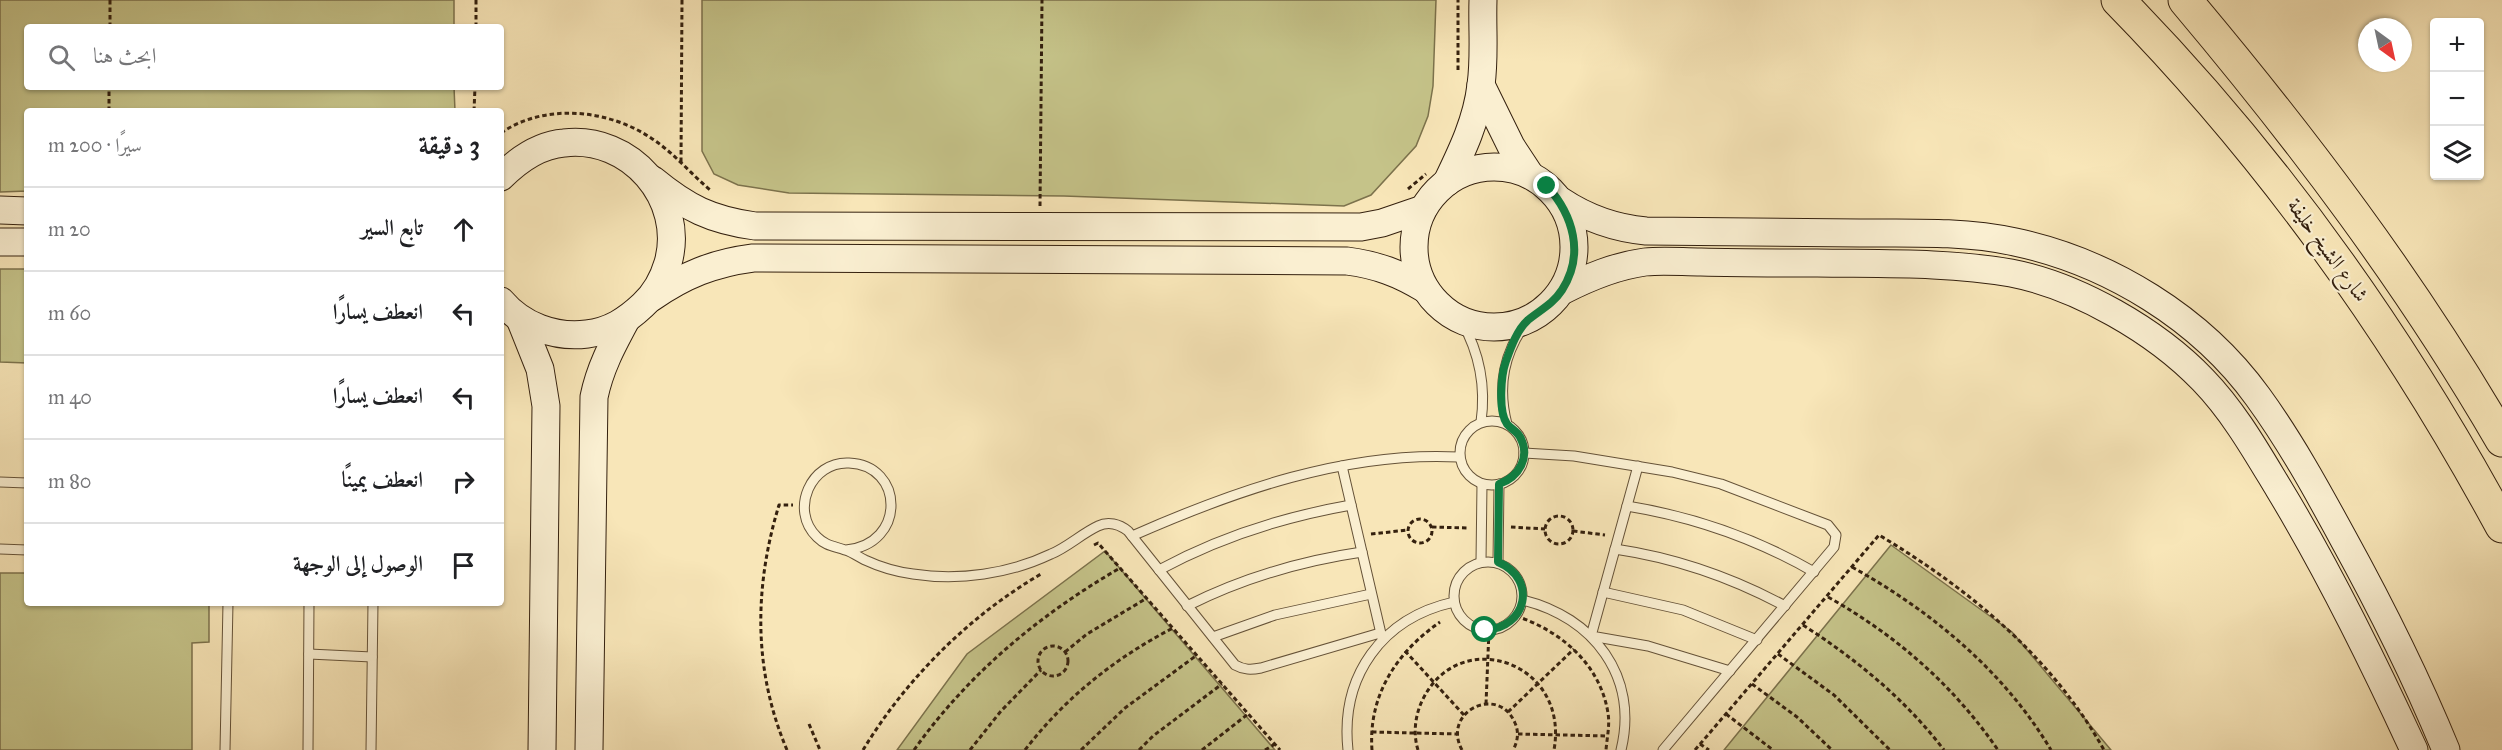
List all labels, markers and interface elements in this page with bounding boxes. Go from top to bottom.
north arrow [2358,18,2412,72]
map controls [2430,18,2484,180]
button: + [2430,18,2484,72]
search box [24,24,504,90]
icon: search [45,41,78,74]
text: ابحث هنا [93,42,156,69]
button: − [2430,72,2484,126]
button: layers [2430,126,2484,180]
text: 3 دقيقة [419,129,480,161]
text: سيرًا · 200 m [48,133,142,157]
route end [1533,172,1559,198]
street label: شارع الشيخ خليفة [2277,193,2374,311]
icon: ahead [447,213,480,246]
text: تابع السير [361,214,423,241]
text: 20 m [48,217,91,241]
icon: left [447,297,480,330]
text: انعطف يسارًا [333,298,423,325]
text: 60 m [48,301,91,325]
icon: left [447,381,480,414]
text: انعطف يسارًا [333,382,423,409]
text: 40 m [48,385,92,409]
icon: right [447,465,480,498]
text: انعطف يمينًا [342,466,423,493]
text: 80 m [48,469,91,493]
icon: arrive [447,549,480,582]
text: الوصول إلى الوجهة [293,550,423,577]
route start [1471,616,1497,642]

